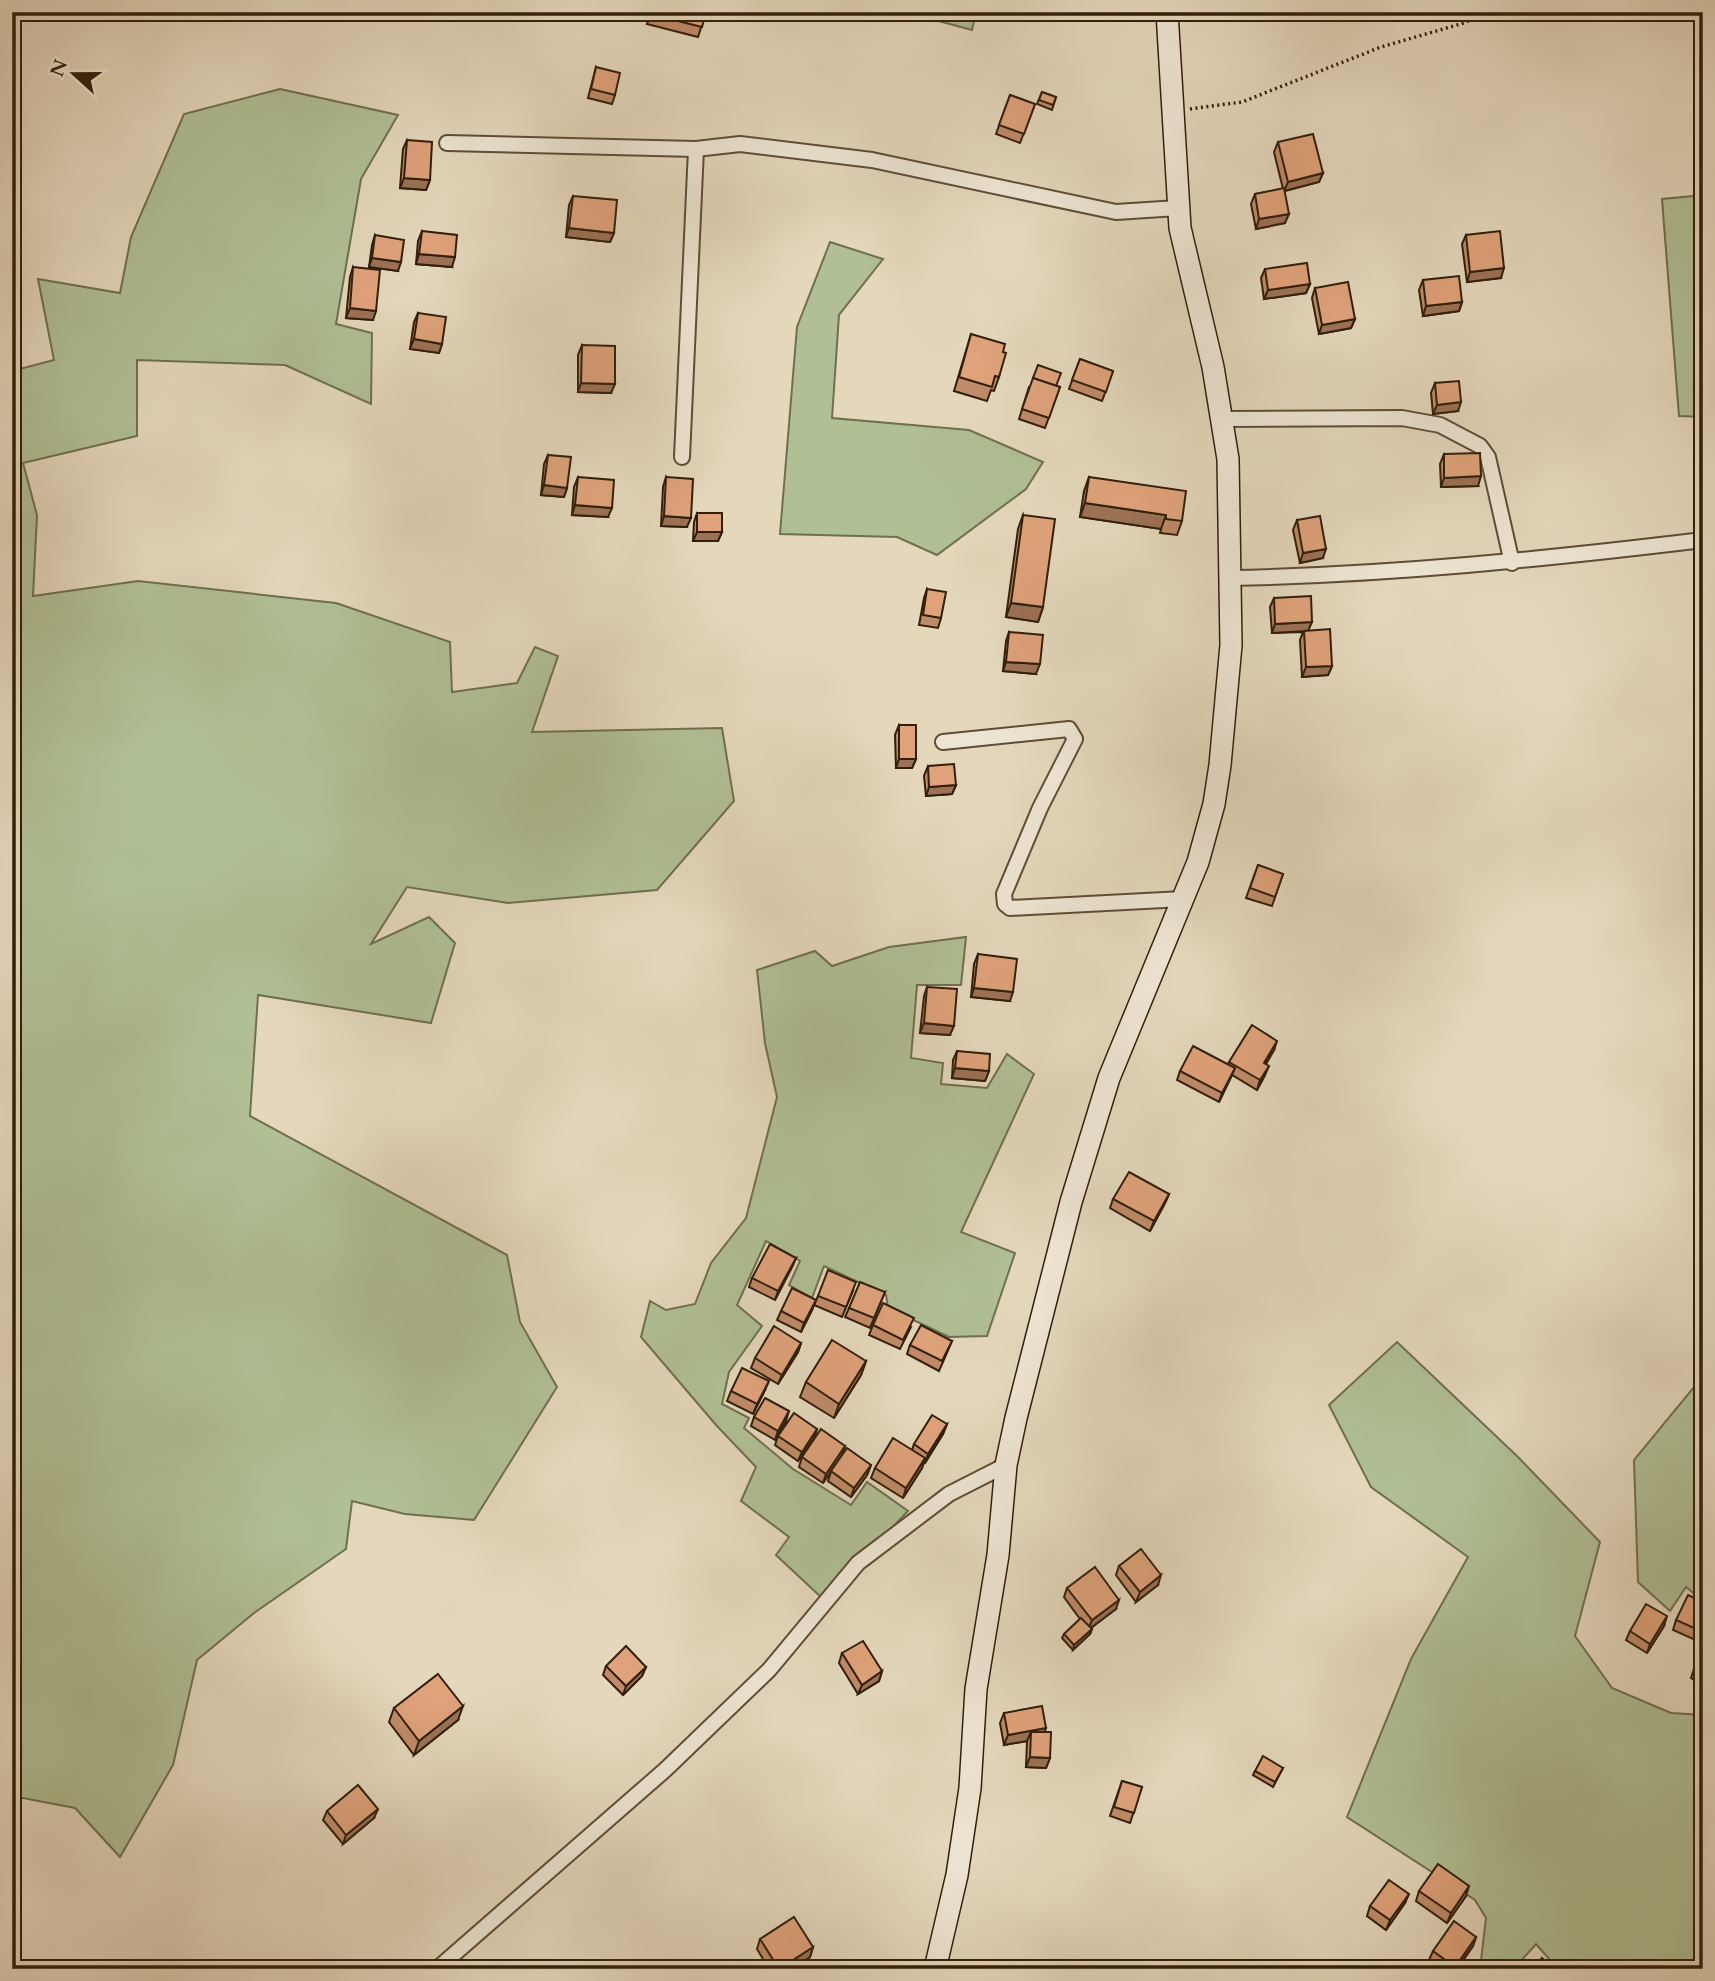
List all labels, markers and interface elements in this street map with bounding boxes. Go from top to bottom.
north arrow [38,38,108,108]
text: N [44,55,74,81]

